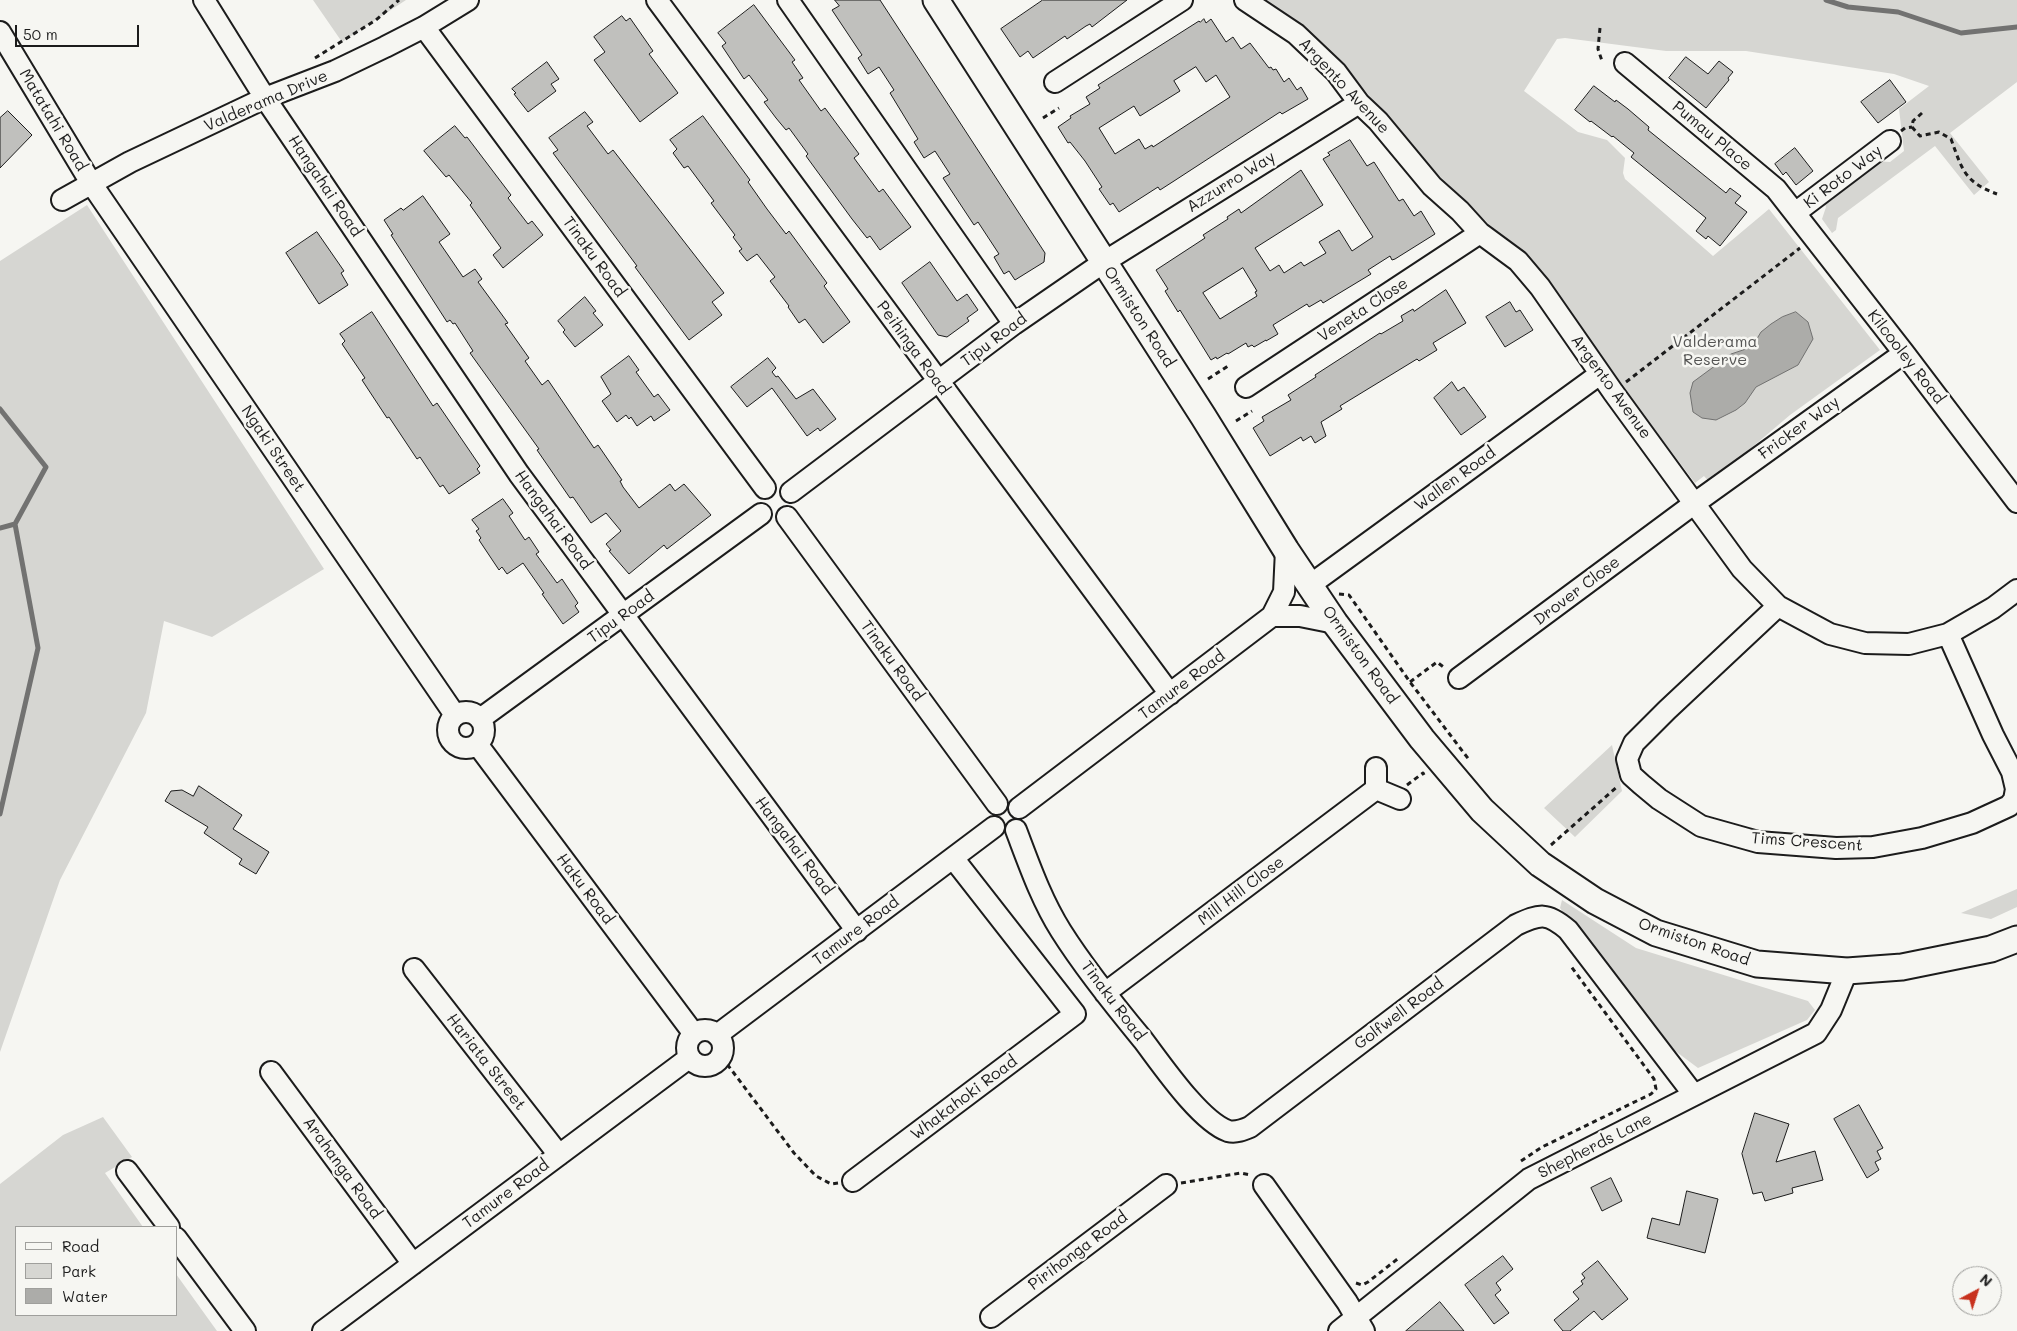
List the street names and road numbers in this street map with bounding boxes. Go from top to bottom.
street label: Argento Avenue [1295,34,1393,138]
street label: Matatahi Road [15,65,91,175]
street label: Valderama Drive [201,66,331,136]
street label: Pumau Place [1668,97,1756,175]
street label: Hangahai Road [284,132,366,240]
street label: Ki Roto Way [1800,141,1886,213]
street label: Azzurro Way [1183,147,1279,217]
street label: Tinaku Road [558,213,630,301]
street label: Ormiston Road [1099,263,1179,371]
street label: Veneta Close [1314,274,1412,346]
street label: Peihinga Road [872,297,954,399]
street label: Kilcooley Road [1863,306,1949,408]
street label: Tipu Road [957,309,1031,371]
street label: Argento Avenue [1567,331,1655,443]
street label: Fricker Way [1755,392,1843,464]
street label: Ngaki Street [237,402,309,496]
street label: Wallen Road [1411,443,1499,515]
street label: Hangahai Road [510,466,596,574]
street label: Drover Close [1530,552,1624,630]
street label: Tipu Road [584,586,658,648]
street label: Ormiston Road [1318,602,1402,708]
street label: Tinaku Road [856,617,928,705]
street label: Tamure Road [1135,646,1229,724]
street label: Hangahai Road [751,793,837,899]
street label: Tims Crescent [1751,829,1863,855]
street label: Haku Road [552,850,618,928]
street label: Mill Hill Close [1194,852,1288,930]
street label: Tamure Road [809,892,903,970]
street label: Ormiston Road [1636,914,1752,970]
street label: Tinaku Road [1077,957,1149,1045]
street label: Golfwell Road [1351,974,1447,1054]
street label: Hariata Street [442,1010,530,1114]
street label: Whakahoki Road [907,1052,1021,1144]
street label: Shepherds Lane [1535,1109,1655,1183]
street label: Arahanga Road [299,1113,385,1223]
street label: Tamure Road [459,1155,553,1233]
street label: Pirihonga Road [1025,1207,1131,1295]

